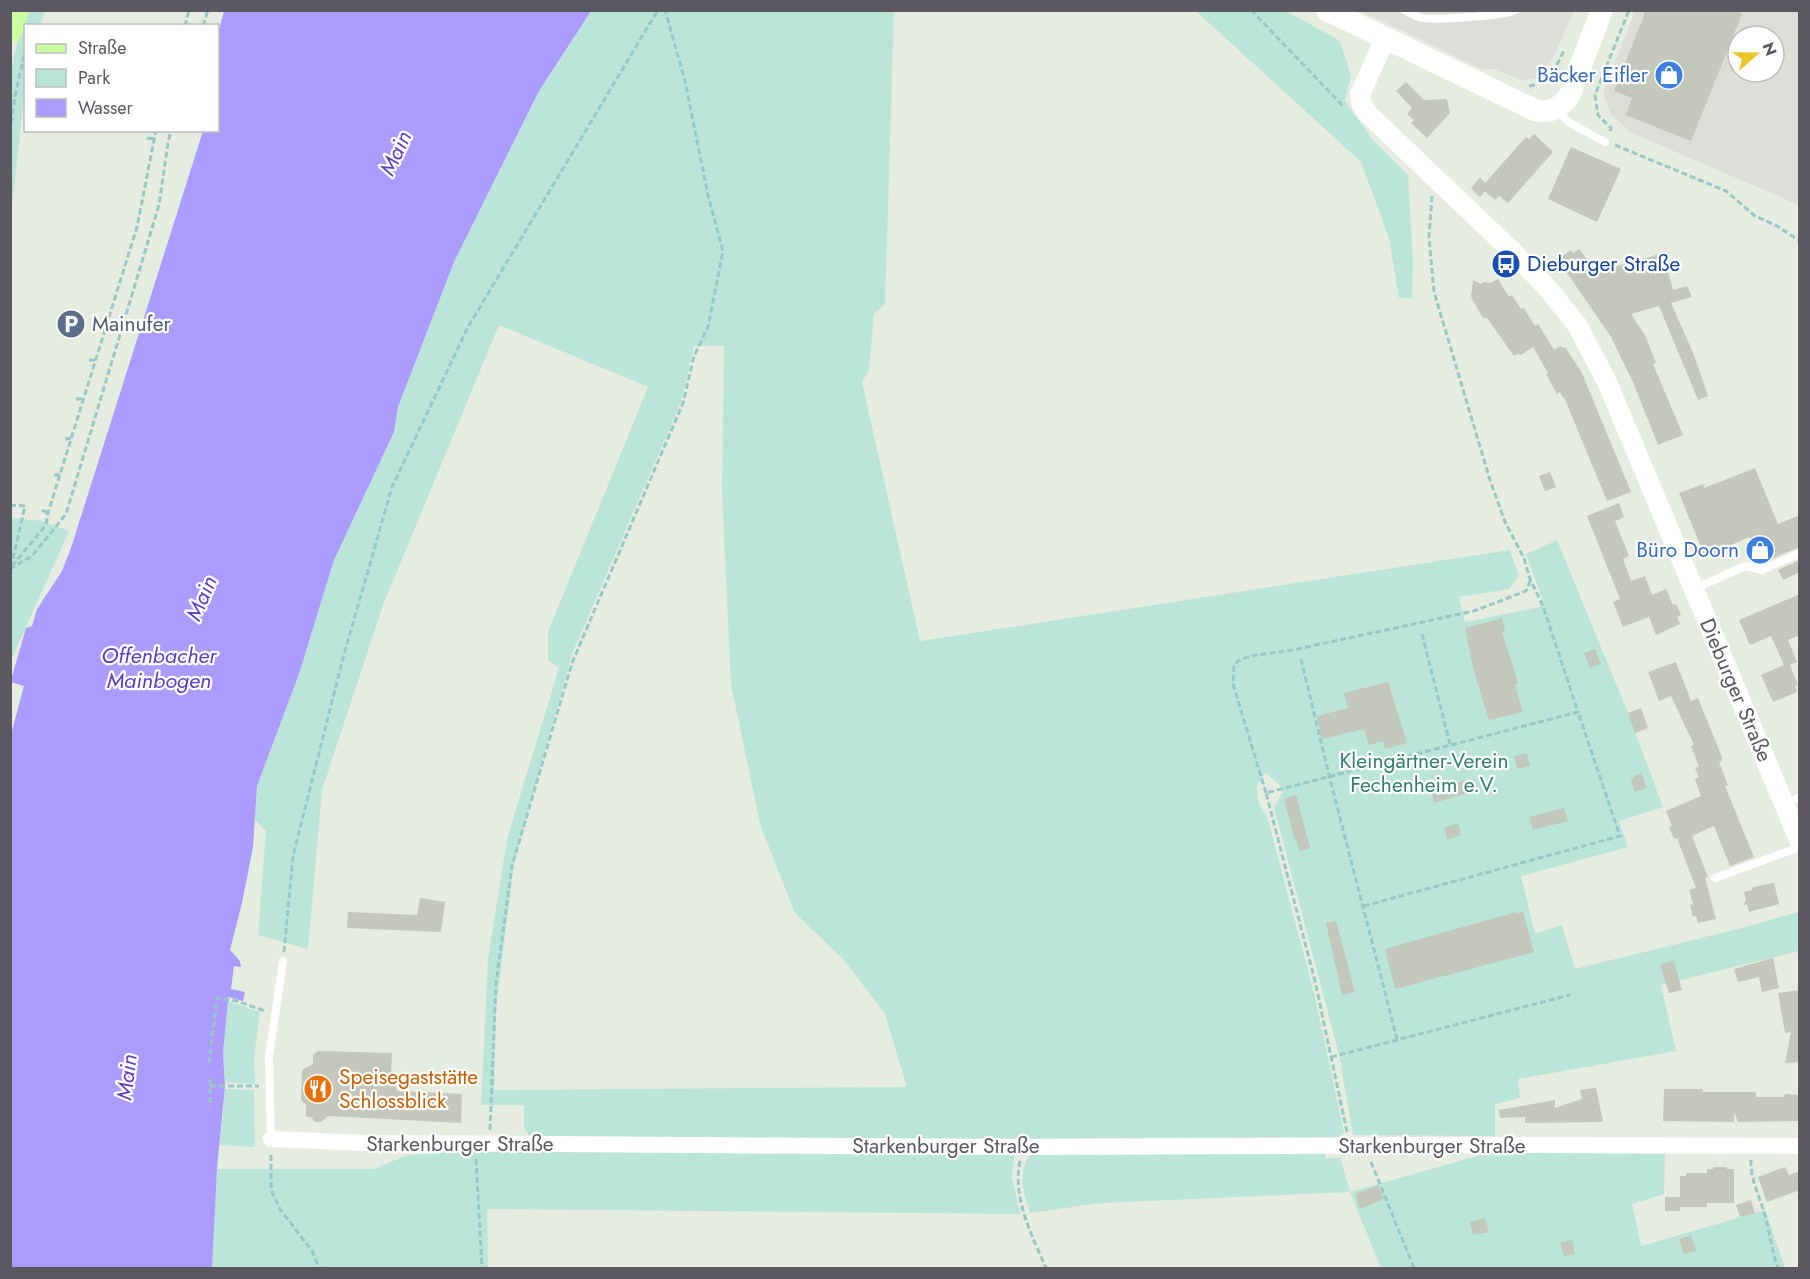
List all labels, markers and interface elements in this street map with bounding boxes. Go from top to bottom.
legend [24,24,219,132]
north arrow [1726,24,1786,84]
text: Straße [78,35,126,61]
text: N [1757,39,1783,59]
shop icon: Bäcker Eifler [1653,59,1685,91]
place label: Bäcker Eifler [1537,60,1649,90]
text: Park [78,65,110,91]
text: Wasser [78,95,133,121]
water label: Main [371,125,419,181]
bus stop icon: Dieburger Straße [1490,248,1522,280]
place label: Dieburger Straße [1527,249,1680,279]
parking icon: Mainufer [55,308,87,340]
place label: Mainufer [92,309,171,339]
shop icon: Büro Doorn [1744,534,1776,566]
place label: Büro Doorn [1636,535,1739,565]
water label: Main [177,570,225,626]
street label: Dieburger Straße [1692,614,1780,767]
water label: Offenbacher Mainbogen [101,639,218,696]
park label: Kleingärtner-Verein Fechenheim e.V. [1339,746,1509,800]
water label: Main [107,1052,145,1102]
place label: Speisegaststätte Schlossblick [339,1062,478,1116]
restaurant icon: Speisegaststätte Schlossblick [302,1073,334,1105]
street label: Starkenburger Straße [366,1129,554,1159]
street label: Starkenburger Straße [852,1131,1040,1161]
street label: Starkenburger Straße [1338,1131,1526,1161]

